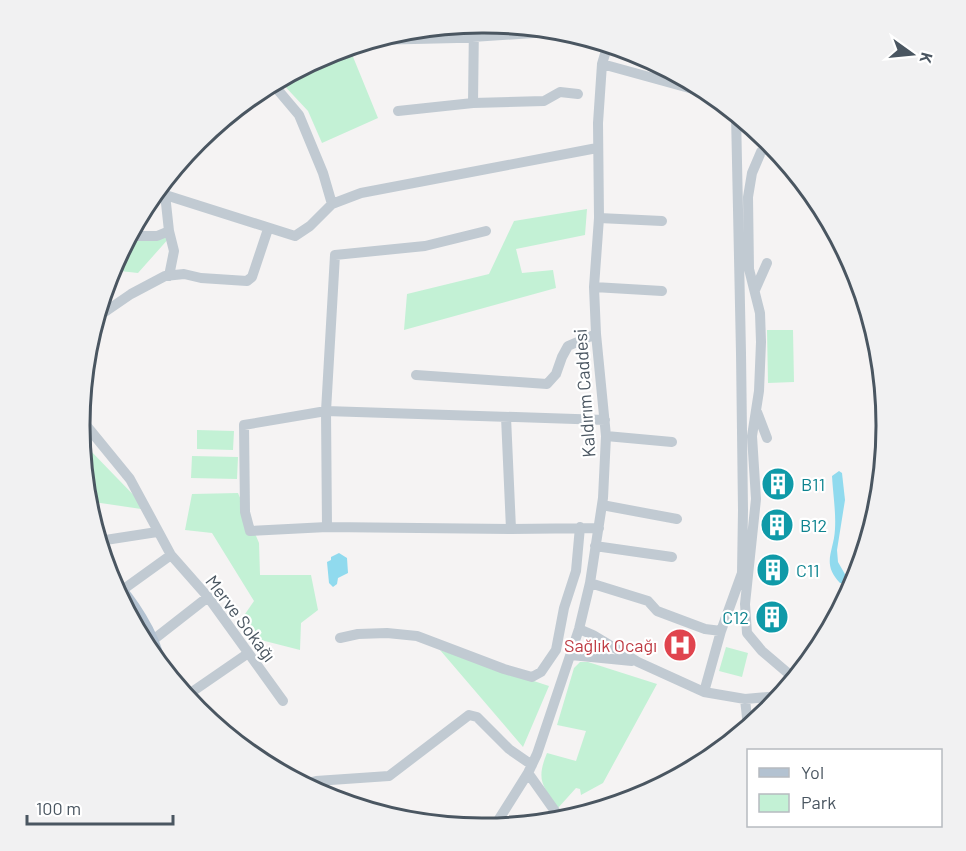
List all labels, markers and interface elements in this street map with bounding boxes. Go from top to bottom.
north arrow [882,24,942,84]
text: K [916,51,937,65]
street label: Kaldırım Caddesi [569,328,599,458]
building icon: B11 [760,466,796,502]
place label: B11 [801,473,825,495]
building icon: B12 [759,507,795,543]
place label: B12 [800,514,827,536]
building icon: C11 [755,552,791,588]
place label: C11 [796,559,820,581]
street label: Merve Sokağı [201,570,281,666]
building icon: C12 [754,599,790,635]
place label: C12 [722,606,749,628]
hospital icon: Sağlık Ocağı [662,627,698,663]
place label: Sağlık Ocağı [564,634,657,656]
legend [747,749,942,827]
text: Yol [801,761,824,783]
scale bar [27,788,172,826]
text: Park [801,791,836,813]
text: 100 m [36,797,81,819]

